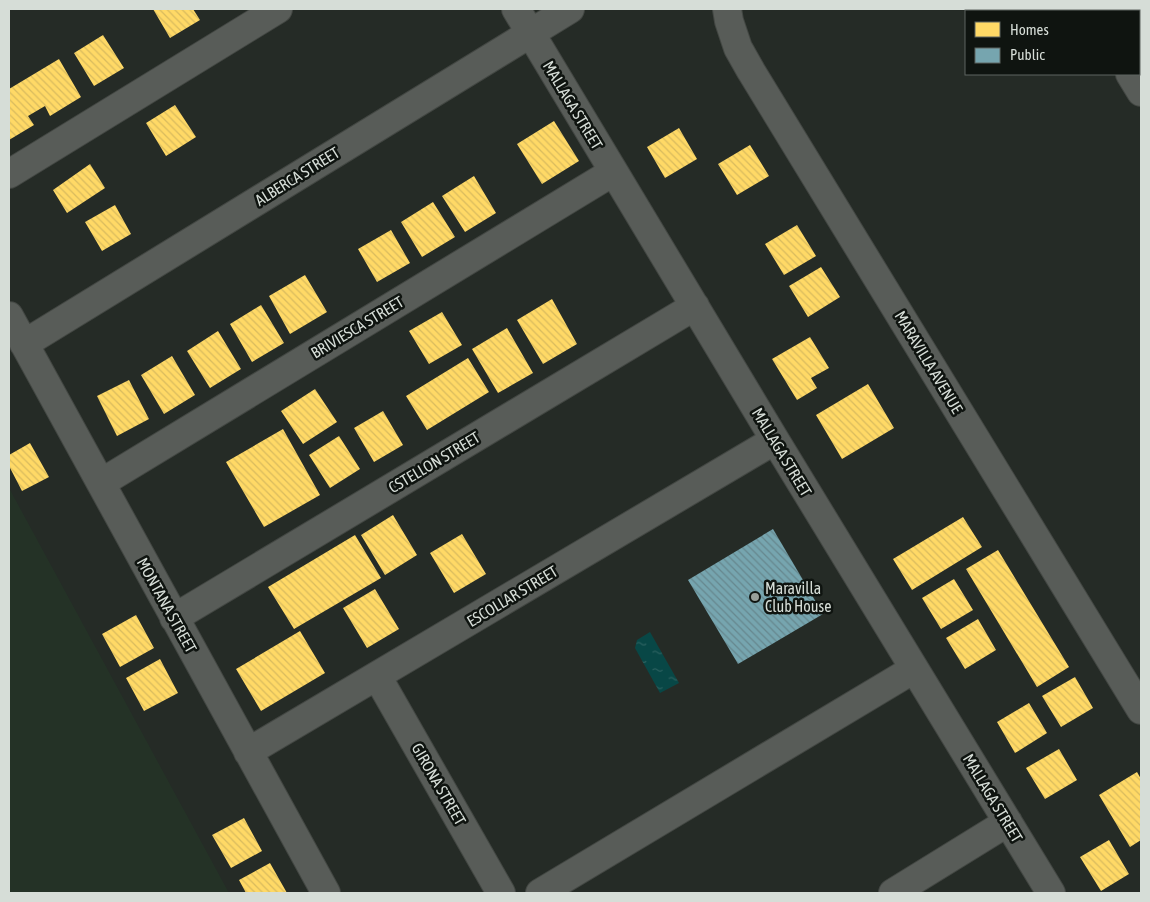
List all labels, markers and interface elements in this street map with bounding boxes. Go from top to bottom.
legend [965,10,1140,75]
text: Homes [1010,21,1049,38]
text: Public [1010,46,1045,63]
street label: MALLAGA STREET [540,58,606,152]
street label: ALBERCA STREET [252,143,342,209]
street label: BRIVIESCA STREET [307,292,407,362]
street label: MARAVILLA AVENUE [891,308,967,417]
street label: MALLAGA STREET [749,405,815,499]
street label: CSTELLON STREET [385,428,483,496]
street label: MONTANA STREET [134,554,200,656]
street label: ESCOLLAR STREET [463,562,561,630]
place label: Maravilla Club House [765,579,831,615]
marker: Maravilla Club House [749,591,761,603]
street label: GIRONA STREET [408,740,470,828]
street label: MALLAGA STREET [960,751,1026,845]

